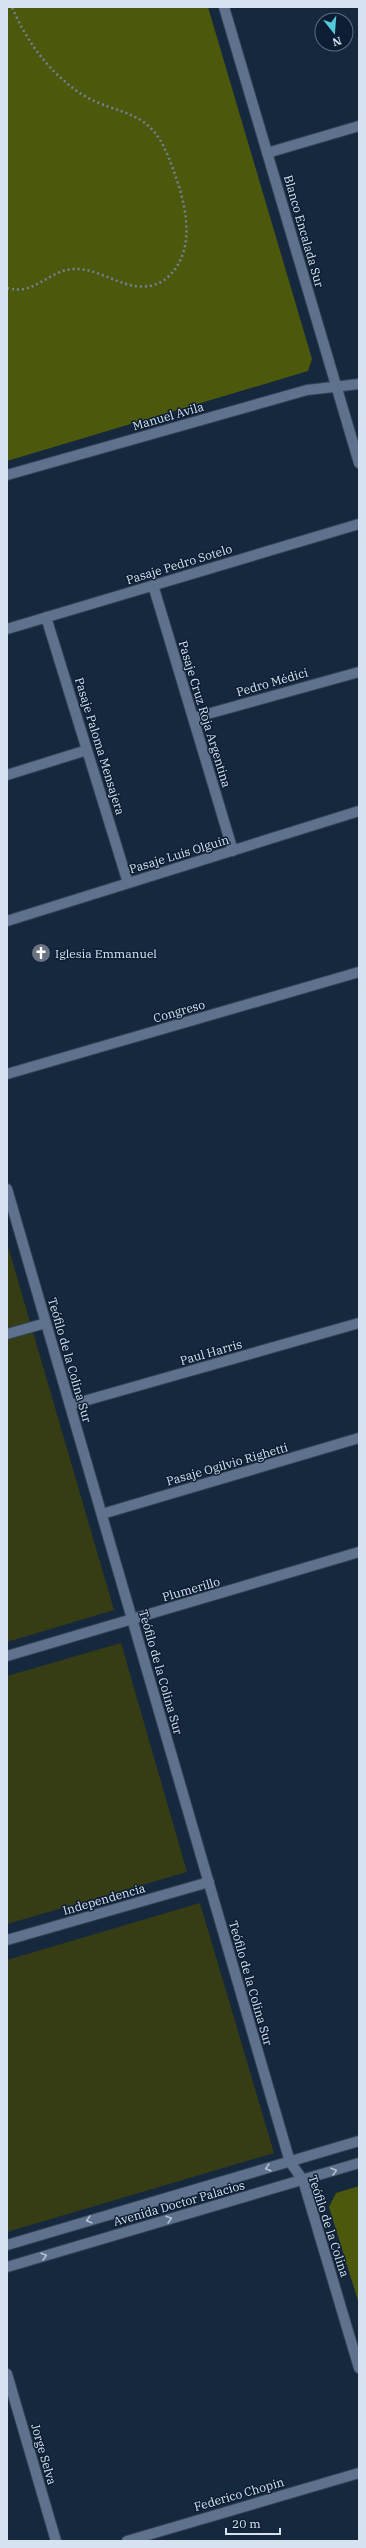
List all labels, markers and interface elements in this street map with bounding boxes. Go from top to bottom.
north arrow [314,12,354,52]
text: N [330,34,343,50]
street label: Blanco Encalada Sur [281,173,327,290]
street label: Manuel Avila [131,399,206,433]
street label: Pasaje Pedro Sotelo [124,541,234,587]
street label: Pasaje Cruz Roja Argentina [176,639,235,790]
street label: Pedro Médici [234,665,310,699]
street label: Pasaje Paloma Mensajera [72,675,128,817]
street label: Pasaje Luis Olguín [127,832,231,876]
church icon: Iglesia Emmanuel [30,942,52,964]
place label: Iglesia Emmanuel [55,946,157,961]
street label: Congreso [151,996,207,1026]
street label: Teófilo de la Colina Sur [45,1296,95,1425]
street label: Paul Harris [178,1336,244,1368]
street label: Pasaje Ogilvio Righetti [164,1439,290,1489]
street label: Plumerillo [160,1574,222,1604]
street label: Teófilo de la Colina Sur [136,1608,186,1737]
street label: Independencia [61,1880,147,1918]
street label: Teófilo de la Colina Sur [226,1919,276,2048]
one-way arrow [265,2163,272,2172]
one-way arrow [330,2167,337,2176]
street label: Teófilo de la Colina [305,2173,353,2279]
street label: Avenida Doctor Palacios [112,2177,247,2229]
one-way arrow [165,2215,172,2224]
one-way arrow [86,2216,93,2224]
one-way arrow [41,2252,48,2261]
street label: Jorge Selva [28,2422,60,2487]
street label: Federico Chopin [192,2474,286,2514]
scale bar [226,2510,280,2536]
text: 20 m [232,2516,261,2531]

